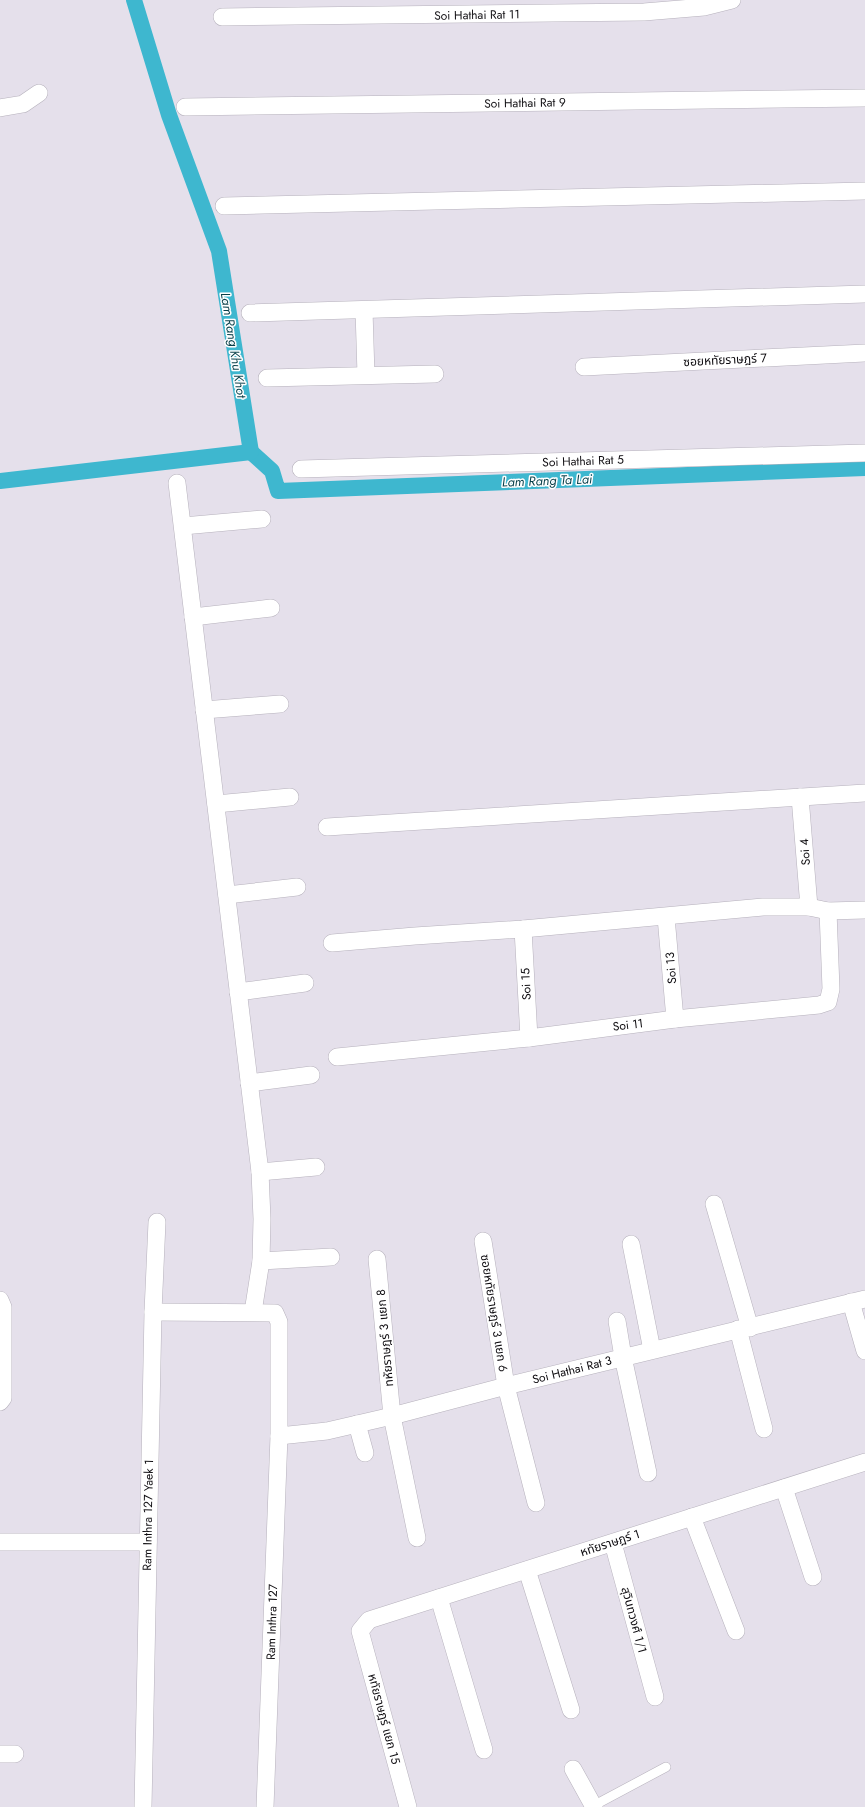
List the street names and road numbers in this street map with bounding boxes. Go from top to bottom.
street label: Soi Hathai Rat 11 [434,5,520,25]
street label: Soi Hathai Rat 9 [484,93,566,113]
street label: ซอยหทัยราษฎร์ 7 [683,349,768,371]
street label: Soi Hathai Rat 5 [542,451,624,471]
street label: Soi 4 [795,838,815,866]
street label: Soi 13 [661,951,681,985]
street label: Soi 15 [516,967,536,1000]
street label: Soi 11 [612,1014,644,1036]
street label: ซอยหทัยราษฎร์ 3 แยก 6 [476,1253,512,1373]
street label: ทหัยราษฎร์ 3 แยก 8 [372,1289,398,1387]
street label: Soi Hathai Rat 3 [530,1351,614,1389]
street label: Ram Inthra 127 Yaek 1 [138,1459,158,1571]
street label: หทัยราษฎร์ 1 [578,1525,642,1561]
street label: Ram Inthra 127 [262,1583,282,1660]
street label: สุวินทวงศ์ 1/1 [617,1585,651,1655]
street label: หทัยราษฎร์ แยก 15 [363,1672,405,1767]

